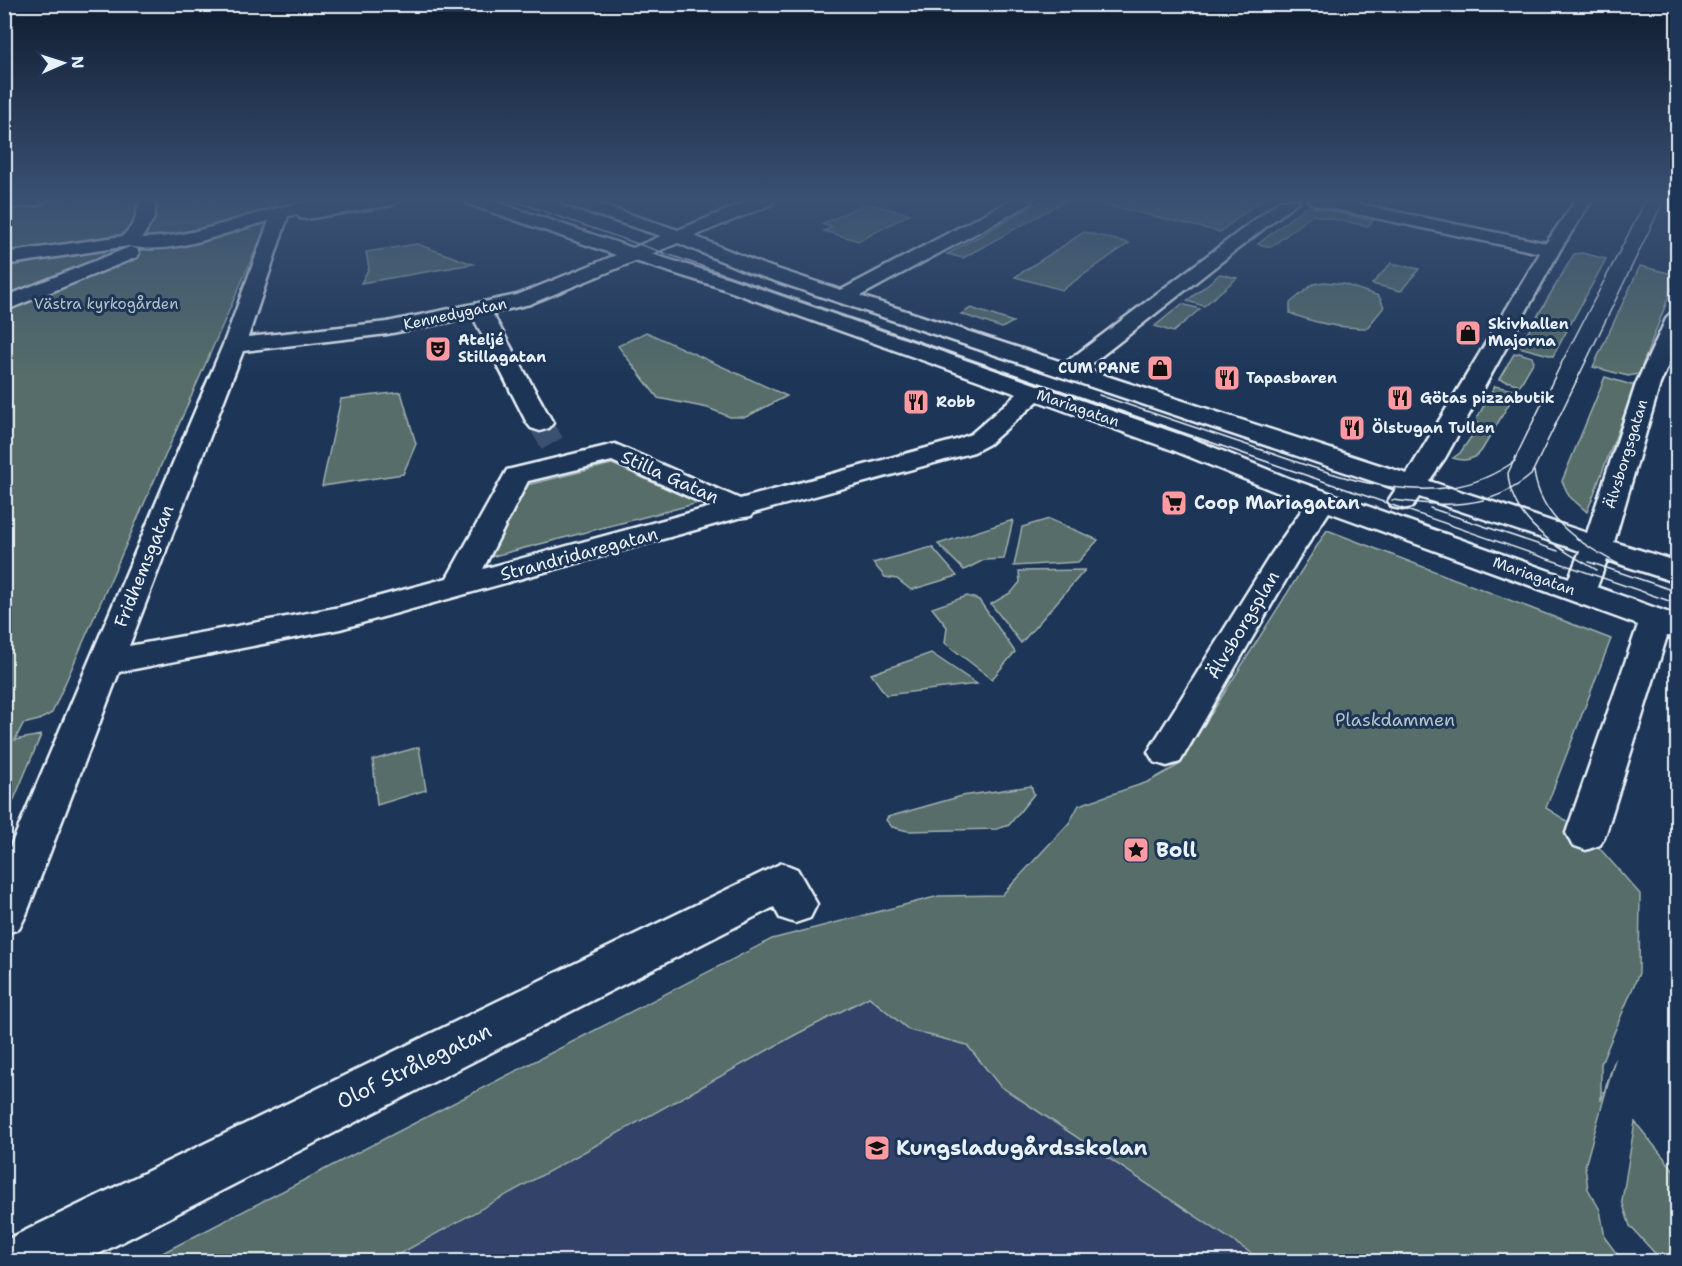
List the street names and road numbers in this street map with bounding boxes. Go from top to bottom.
street label: Kennedygatan [402,293,508,335]
street label: Mariagatan [1034,385,1122,431]
street label: Älvsborgsgatan [1600,397,1652,511]
street label: Stilla Gatan [617,445,723,509]
street label: Fridhemsgatan [109,501,179,631]
street label: Strandridaregatan [497,521,661,587]
street label: Mariagatan [1490,552,1578,600]
street label: Älvsborgsplan [1201,566,1285,684]
street label: Olof Strålegatan [332,1016,496,1116]

